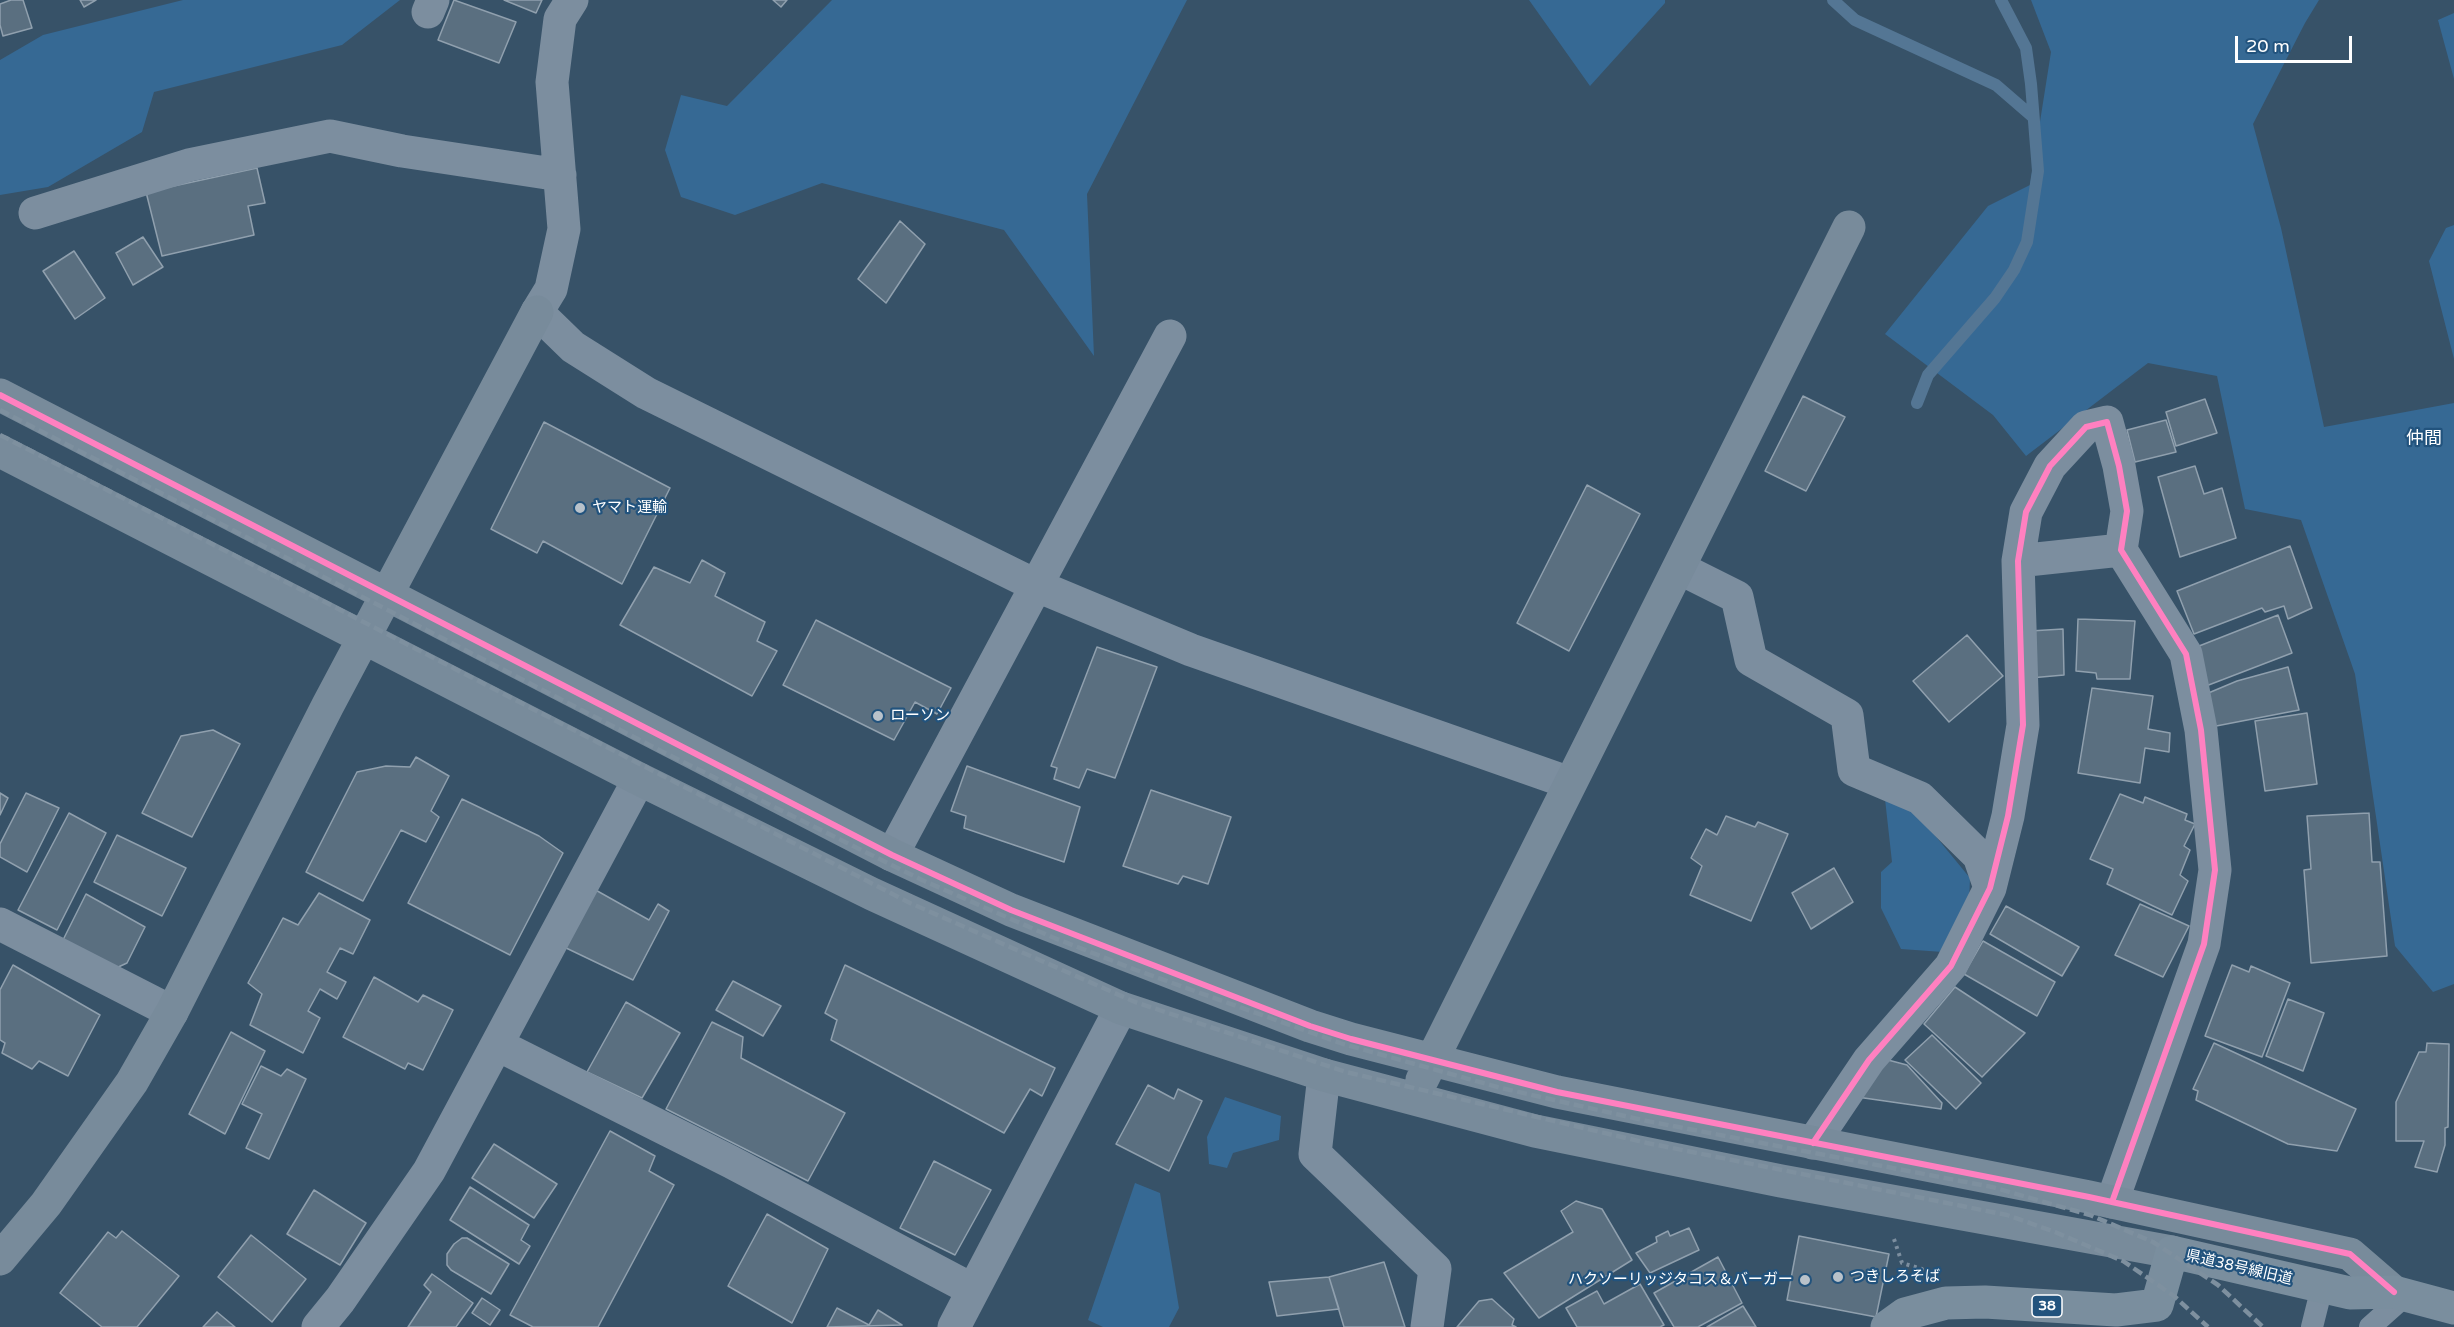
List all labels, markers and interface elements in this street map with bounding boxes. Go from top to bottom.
scale bar [2238,24,2355,62]
text: 20 m [2246,35,2290,57]
district label: 仲間 [2406,428,2442,450]
place label: ヤマト運輸 [592,499,667,517]
marker: ヤマト運輸 [573,501,587,515]
place label: ローソン [890,707,950,725]
marker: ローソン [871,709,885,723]
street label: 県道38号線旧道 [2184,1247,2294,1289]
place label: つきしろそば [1850,1268,1940,1286]
marker: つきしろそば [1831,1270,1845,1284]
place label: ハクソーリッジタコス＆バーガー [1568,1271,1793,1289]
marker: ハクソーリッジタコス＆バーガー [1798,1273,1812,1287]
road number: 38 [2032,1295,2062,1317]

